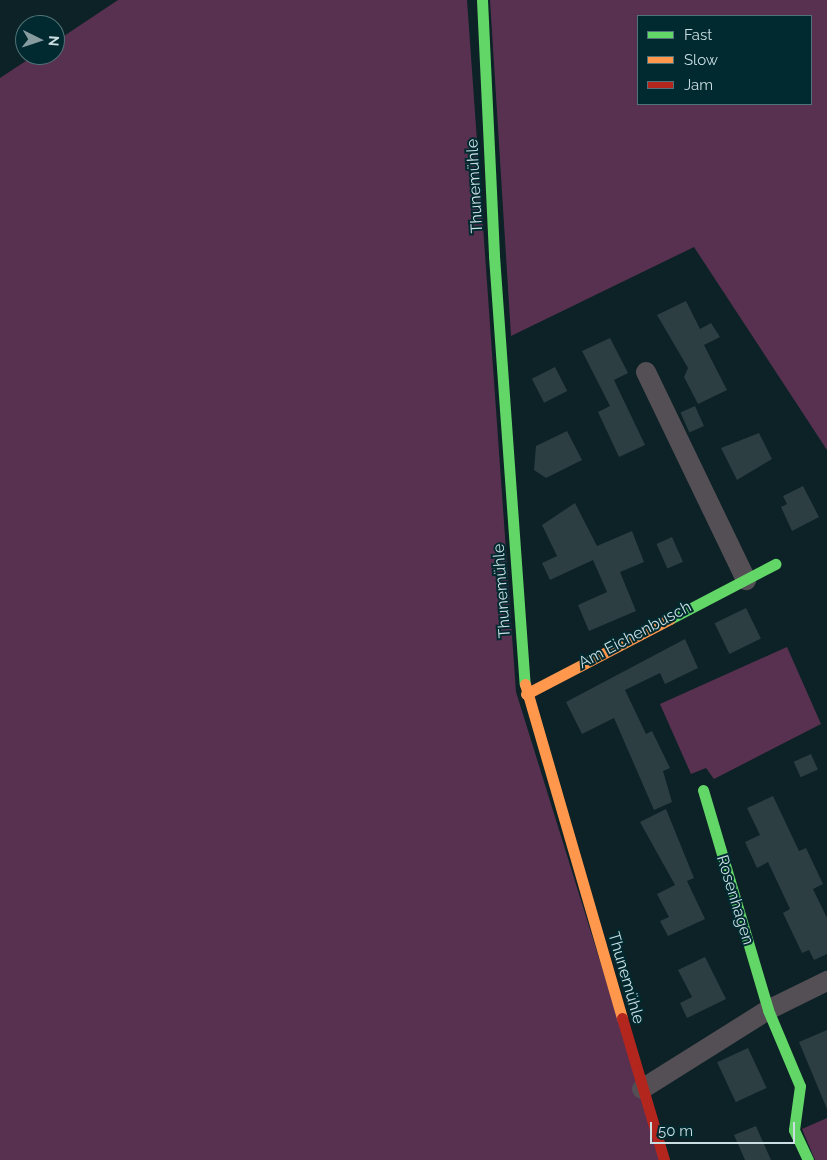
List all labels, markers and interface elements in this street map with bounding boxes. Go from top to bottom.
north arrow [15,15,65,65]
legend [637,15,812,105]
text: Fast [684,26,712,44]
text: N [46,35,62,47]
text: Slow [684,51,718,69]
text: Jam [684,76,713,94]
street label: Thunemühle [463,138,487,234]
street label: Thunemühle [489,543,515,639]
street label: Am Eichenbusch [575,597,695,673]
street label: Rosenhagen [712,853,758,947]
street label: Thunemühle [604,930,648,1026]
scale bar [652,1112,797,1144]
text: 50 m [658,1122,693,1140]

